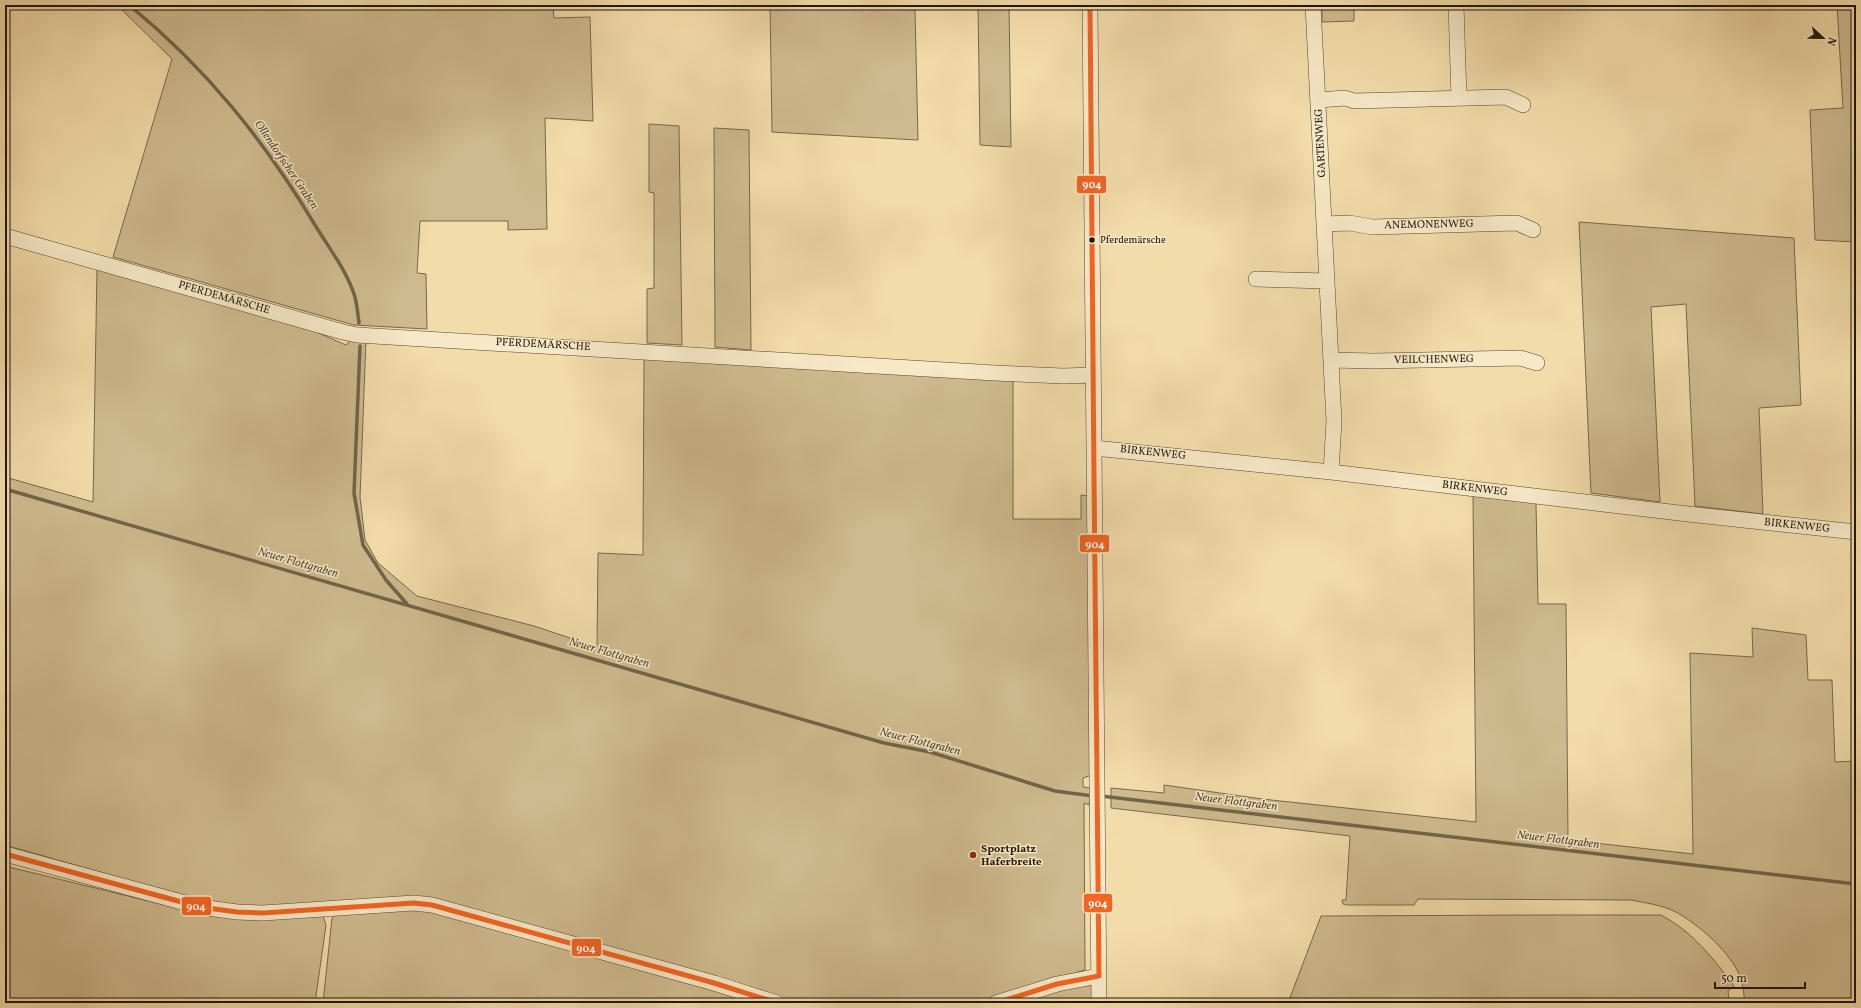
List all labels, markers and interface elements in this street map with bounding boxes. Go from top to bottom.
north arrow [1803,18,1843,58]
text: N [1822,35,1839,48]
street label: GARTENWEG [1312,108,1330,178]
water label: Ollendorfscher Graben [250,117,322,213]
line badge: 904 [1076,175,1107,194]
text: 904 [1082,178,1102,193]
street label: ANEMONENWEG [1384,217,1474,233]
place label: Pferdemärsche [1100,233,1166,247]
marker: Pferdemärsche [1087,235,1097,245]
street label: PFERDEMÄRSCHE [176,278,272,318]
street label: PFERDEMÄRSCHE [495,335,591,355]
street label: VEILCHENWEG [1394,352,1474,368]
street label: BIRKENWEG [1119,442,1187,464]
street label: BIRKENWEG [1441,478,1509,500]
street label: BIRKENWEG [1763,515,1831,537]
line badge: 904 [1079,534,1110,553]
text: 904 [1085,538,1105,553]
water label: Neuer Flottgraben [256,544,340,582]
water label: Neuer Flottgraben [567,634,651,672]
water label: Neuer Flottgraben [878,724,962,760]
water label: Neuer Flottgraben [1194,789,1278,815]
water label: Neuer Flottgraben [1516,827,1600,853]
place label: Sportplatz Haferbreite [981,842,1042,870]
marker: Sportplatz Haferbreite [968,850,978,860]
line badge: 904 [1083,893,1113,913]
line badge: 904 [181,896,212,916]
text: 904 [1088,897,1108,912]
text: 904 [186,900,206,915]
line badge: 904 [571,938,602,957]
text: 904 [576,942,596,957]
scale bar [1715,964,1805,990]
text: 50 m [1721,971,1747,987]

